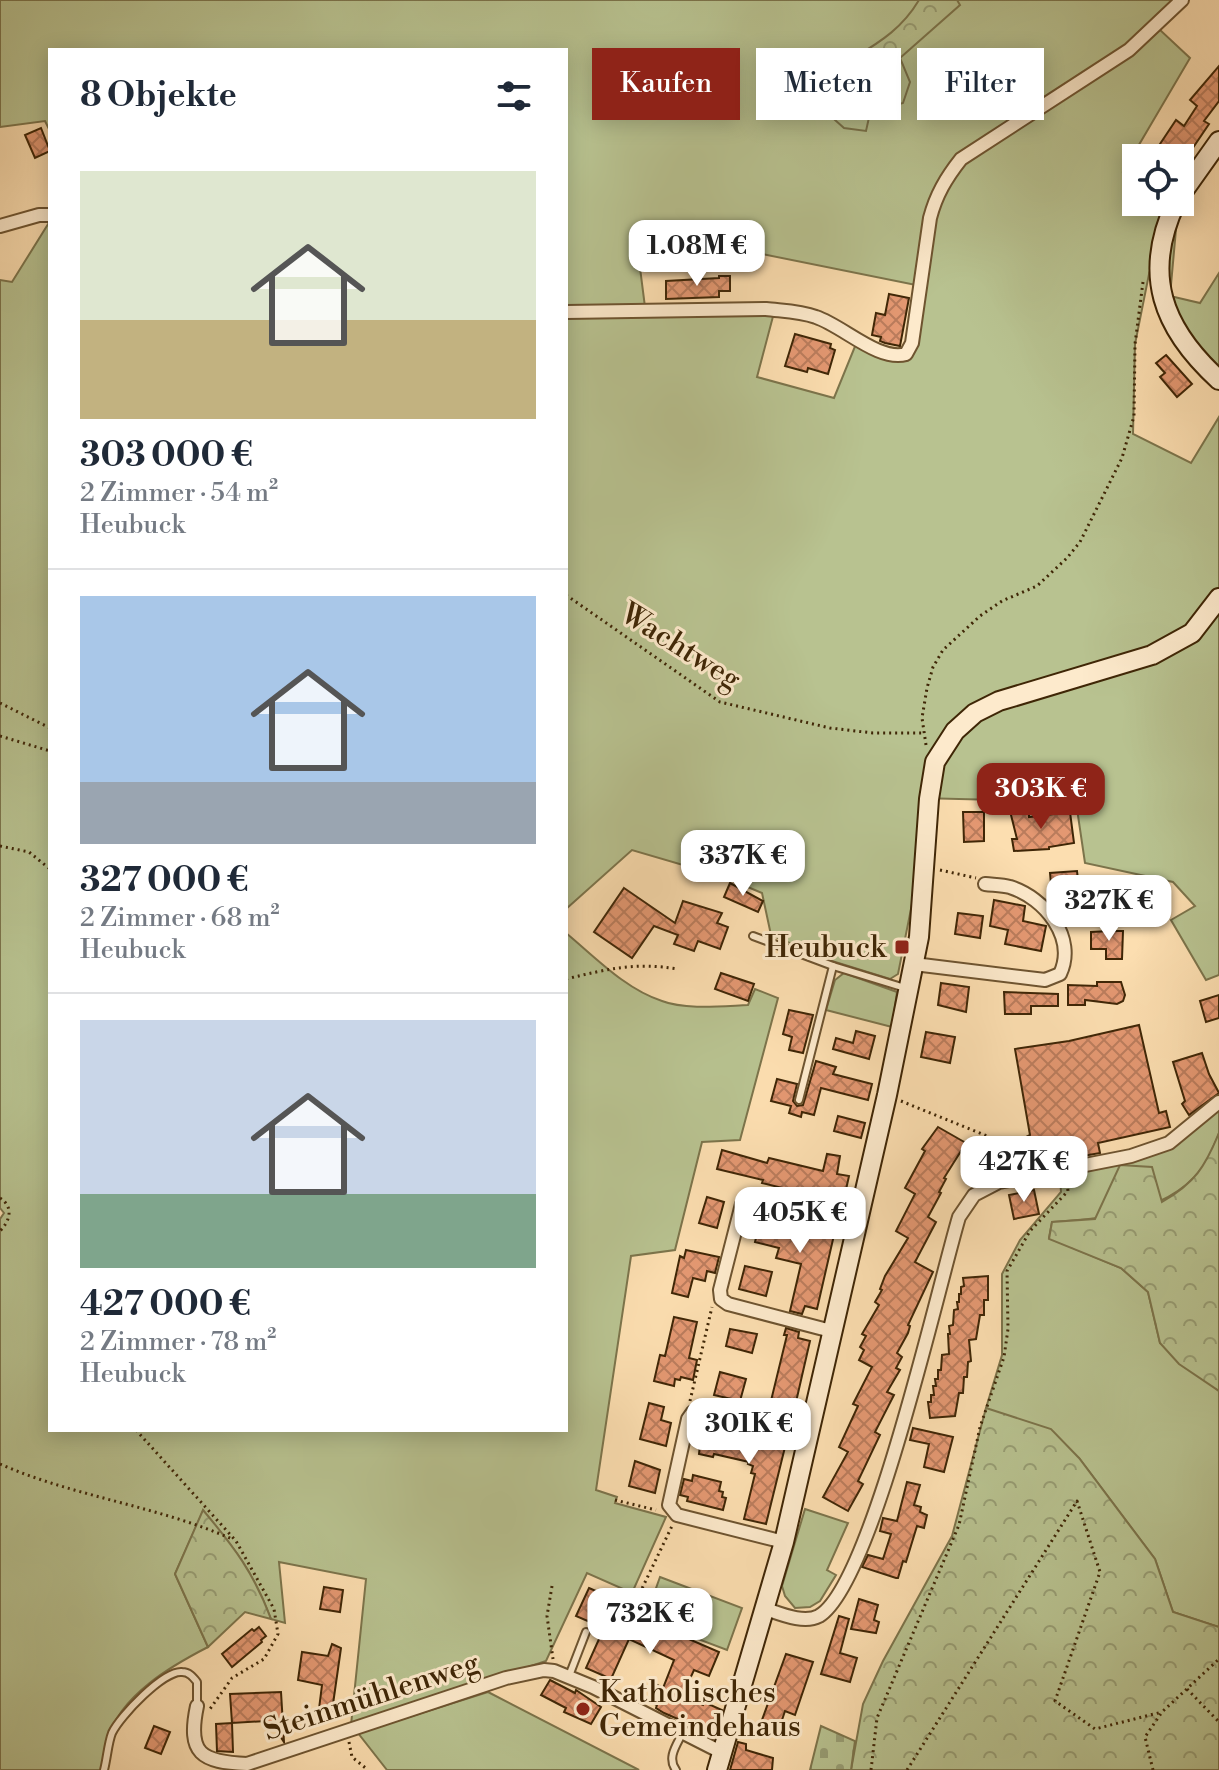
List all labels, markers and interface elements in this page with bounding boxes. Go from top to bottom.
chip: Kaufen [592,48,740,120]
chip: Mieten [756,48,901,120]
chip: Filter [917,48,1044,120]
icon: filters [492,74,536,118]
text: 8 Objekte [80,75,237,117]
map controls [1122,144,1194,216]
button: locate [1122,144,1194,216]
pin: 1.08M € [623,220,771,288]
icon: home [236,223,380,367]
text: 1.08M € [647,230,747,262]
text: 303 000 € [80,435,253,477]
text: 2 Zimmer · 54 m² [80,477,278,509]
text: Heubuck [80,509,185,541]
street label: Wachtweg [612,594,748,699]
icon: home [236,648,380,792]
pin: 303K € [976,763,1106,831]
text: 303K € [995,773,1087,805]
pin: 337K € [678,830,808,898]
text: 337K € [699,840,787,872]
text: 327 000 € [80,860,249,902]
pin: 327K € [1044,875,1174,943]
text: 327K € [1064,885,1154,917]
text: 2 Zimmer · 68 m² [80,902,280,934]
place label: Heubuck [765,929,887,967]
text: Heubuck [80,934,185,966]
marker: Heubuck [893,938,911,956]
icon: home [236,1072,380,1216]
pin: 427K € [959,1136,1089,1204]
text: 427K € [979,1146,1069,1178]
pin: 405K € [735,1187,865,1255]
text: 405K € [753,1197,847,1229]
text: 427 000 € [80,1284,251,1326]
text: 2 Zimmer · 78 m² [80,1326,276,1358]
text: Heubuck [80,1358,185,1390]
pin: 301K € [684,1398,814,1466]
text: 301K € [705,1408,793,1440]
pin: 732K € [585,1588,715,1656]
text: 732K € [605,1598,695,1630]
street label: Steinmühlenweg [259,1644,485,1750]
place label: Katholisches Gemeindehaus [599,1674,801,1746]
marker: Katholisches Gemeindehaus [574,1700,592,1718]

